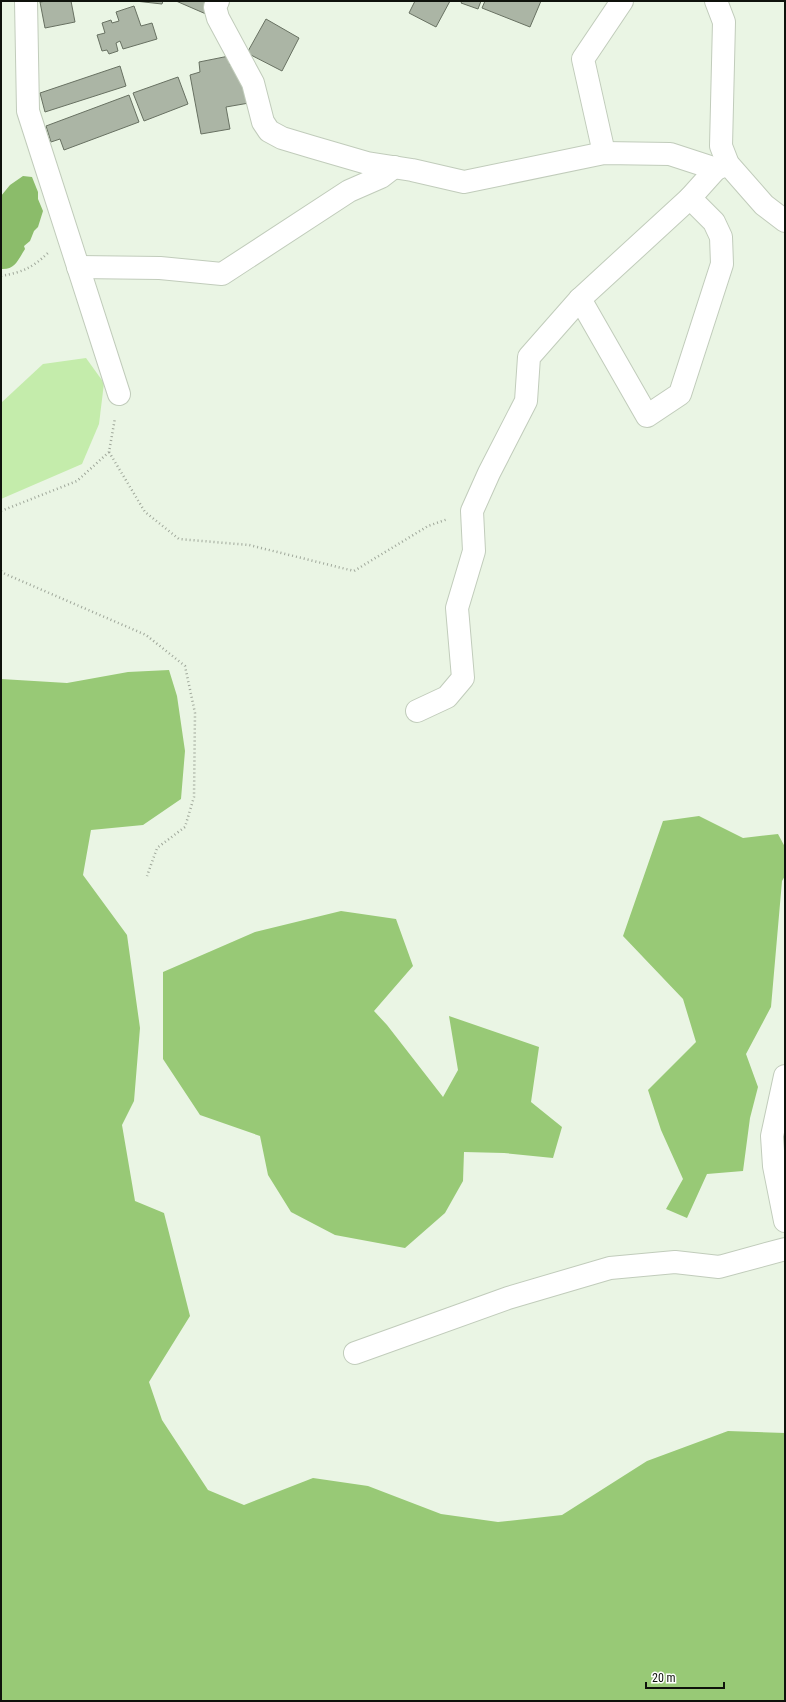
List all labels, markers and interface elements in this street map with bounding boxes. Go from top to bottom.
scale bar [646,1664,724,1690]
text: 20 m [652,1671,676,1685]

